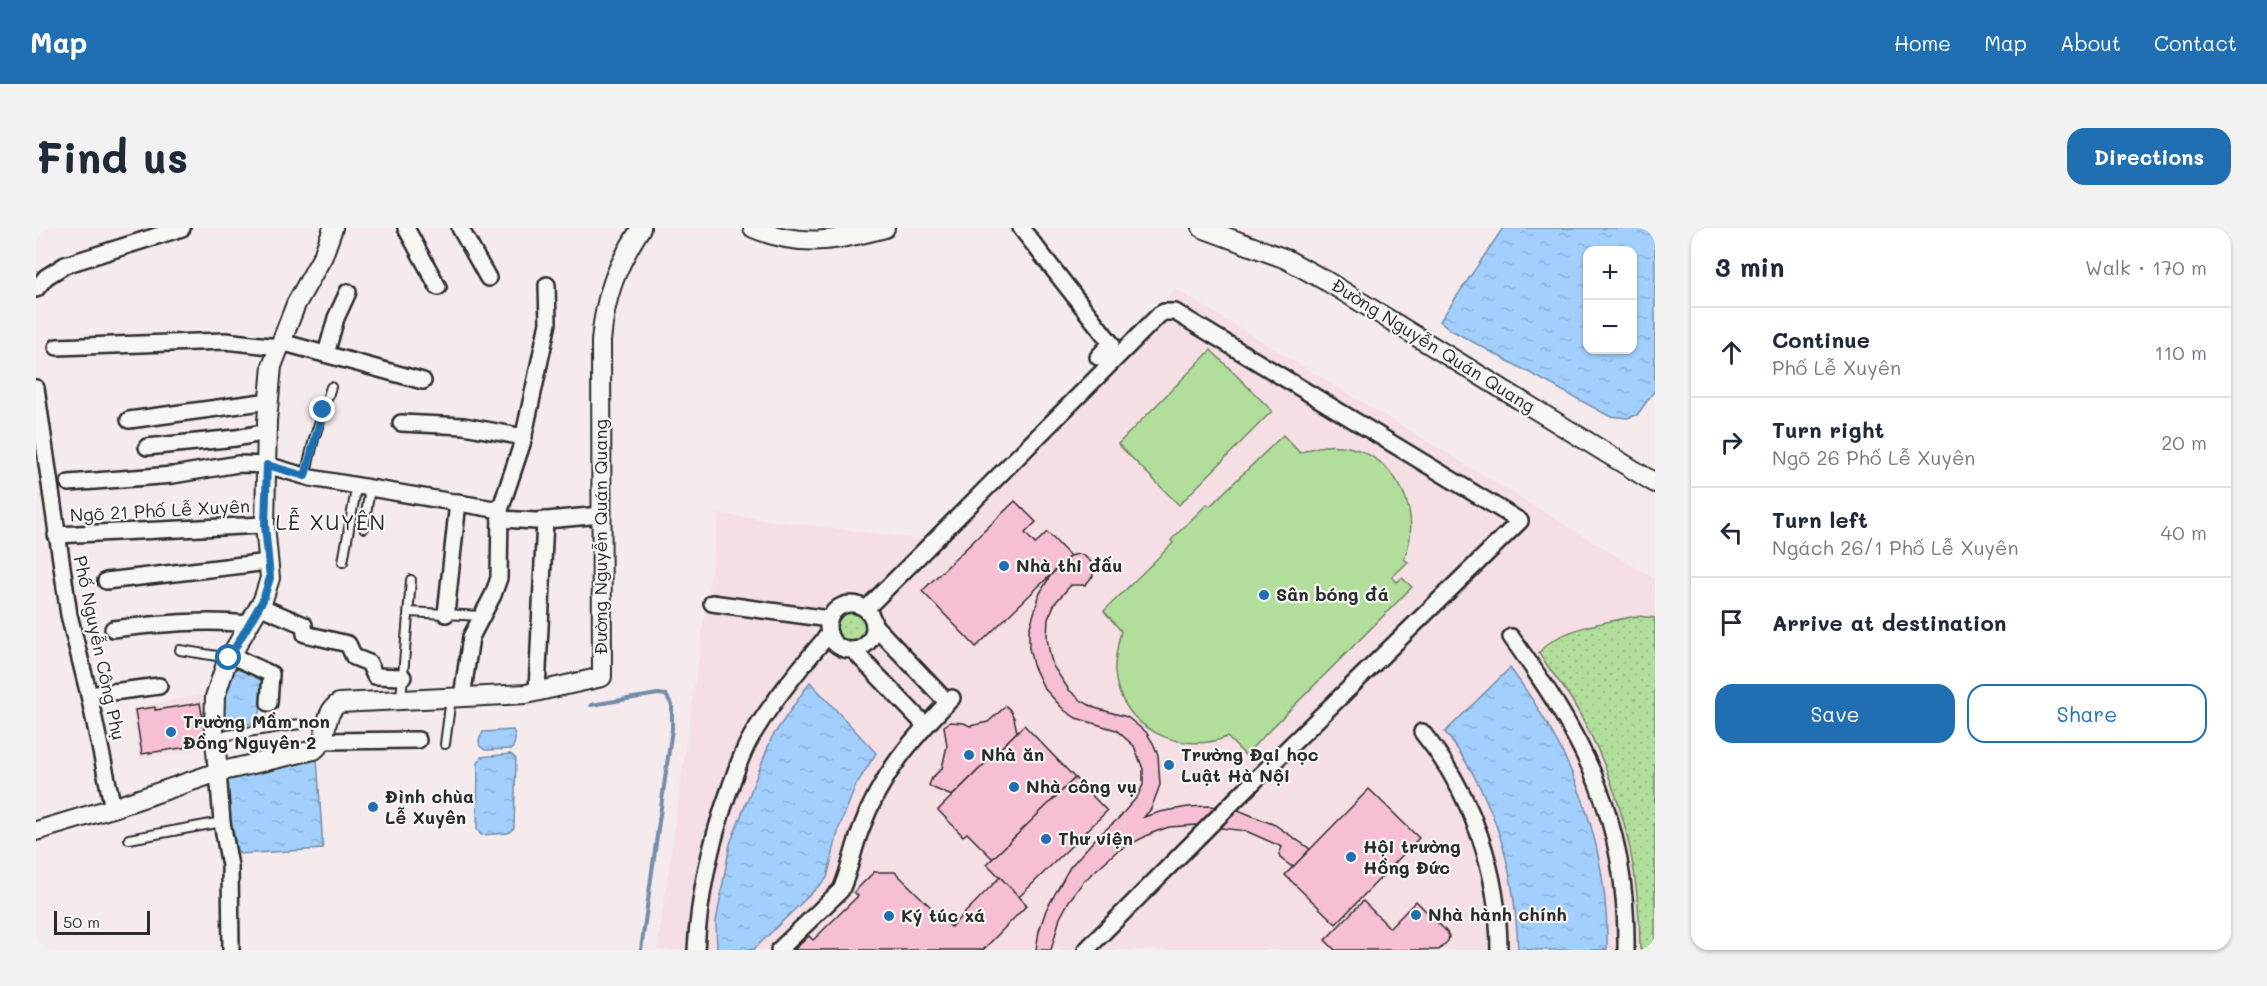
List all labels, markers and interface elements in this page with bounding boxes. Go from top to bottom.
text: Map [30,24,87,60]
text: Home [1894,29,1951,56]
text: Map [1984,29,2027,56]
text: About [2060,29,2121,56]
text: Contact [2154,29,2237,56]
button: Directions [2067,128,2231,185]
text: Find us [36,129,188,184]
map controls [1583,246,1637,354]
button: + [1583,246,1637,300]
text: 3 min [1715,250,1784,284]
text: Walk · 170 m [2085,254,2207,280]
street label: Đường Nguyễn Quán Quang [1327,272,1540,418]
button: − [1583,300,1637,354]
text: Continue [1772,325,1870,354]
icon: ahead [1715,336,1748,369]
text: 110 m [2154,339,2207,365]
text: Phố Lễ Xuyên [1772,354,1901,380]
route end [309,396,335,422]
text: Turn right [1772,415,1884,444]
street label: Đường Nguyễn Quán Quang [588,419,612,655]
icon: right [1715,426,1748,459]
text: 20 m [2161,429,2207,455]
text: Ngõ 26 Phố Lễ Xuyên [1772,444,1975,470]
street label: Ngõ 21 Phố Lễ Xuyên [69,493,251,527]
text: Turn left [1772,505,1868,534]
district label: LỄ XUYÊN [275,507,387,535]
icon: left [1715,516,1748,549]
text: 40 m [2161,519,2207,545]
text: Ngách 26/1 Phố Lễ Xuyên [1772,534,2019,560]
street label: Phố Nguyễn Công Phụ [69,553,131,742]
place label: Nhà thi đấu [1016,553,1123,577]
marker: Nhà thi đấu [997,559,1011,573]
place label: Sân bóng đá [1276,582,1389,606]
marker: Sân bóng đá [1257,588,1271,602]
icon: arrive [1715,606,1748,639]
text: Arrive at destination [1772,608,2007,637]
route start [215,644,241,670]
button: Save [1715,684,1955,743]
button: Share [1967,684,2207,743]
place label: Trường Mầm non Đồng Nguyên 2 [183,709,330,754]
marker: Trường Mầm non Đồng Nguyên 2 [164,725,178,739]
place label: Nhà ăn [981,742,1044,766]
place label: Trường Đại học Luật Hà Nội [1181,742,1319,787]
marker: Nhà ăn [962,748,976,762]
marker: Trường Đại học Luật Hà Nội [1162,758,1176,772]
place label: Nhà công vụ [1026,774,1137,798]
marker: Nhà công vụ [1007,780,1021,794]
place label: Đình chùa Lễ Xuyên [385,784,474,829]
marker: Đình chùa Lễ Xuyên [366,800,380,814]
place label: Thư viện [1058,826,1133,850]
marker: Thư viện [1039,832,1053,846]
place label: Hội trường Hồng Đức [1363,834,1461,879]
marker: Hội trường Hồng Đức [1344,850,1358,864]
place label: Nhà hành chính [1428,902,1567,926]
place label: Ký túc xá [901,903,985,927]
scale bar [54,908,150,936]
marker: Nhà hành chính [1409,908,1423,922]
marker: Ký túc xá [882,909,896,923]
text: 50 m [63,911,100,932]

